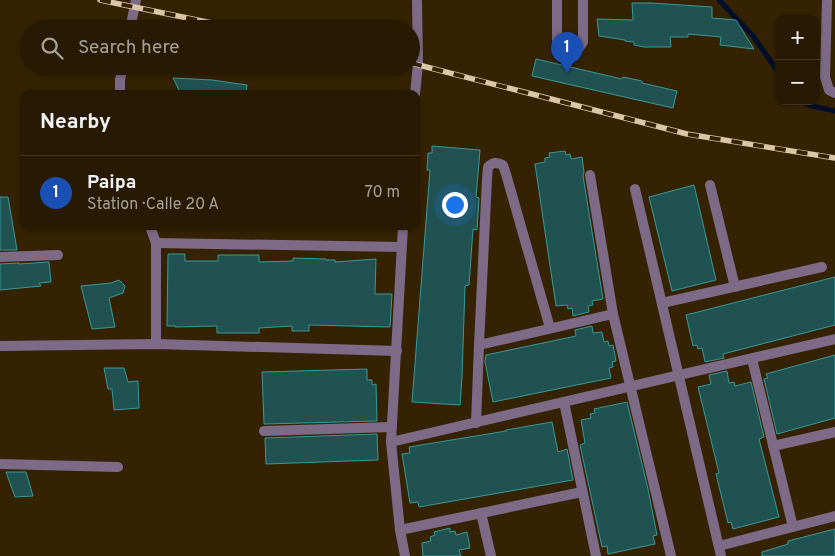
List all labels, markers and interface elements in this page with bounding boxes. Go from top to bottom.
map controls [775,15,820,105]
button: + [775,15,820,60]
search box [20,20,420,75]
pin: 1 [551,32,583,73]
icon: search [38,34,66,62]
text: Search here [78,36,180,60]
button: − [775,60,820,105]
text: Nearby [40,109,111,136]
text: Paipa [87,171,136,195]
text: 1 [53,183,59,203]
text: 70 m [365,183,400,203]
your location [442,192,468,218]
text: Station · Calle 20 A [87,195,219,215]

